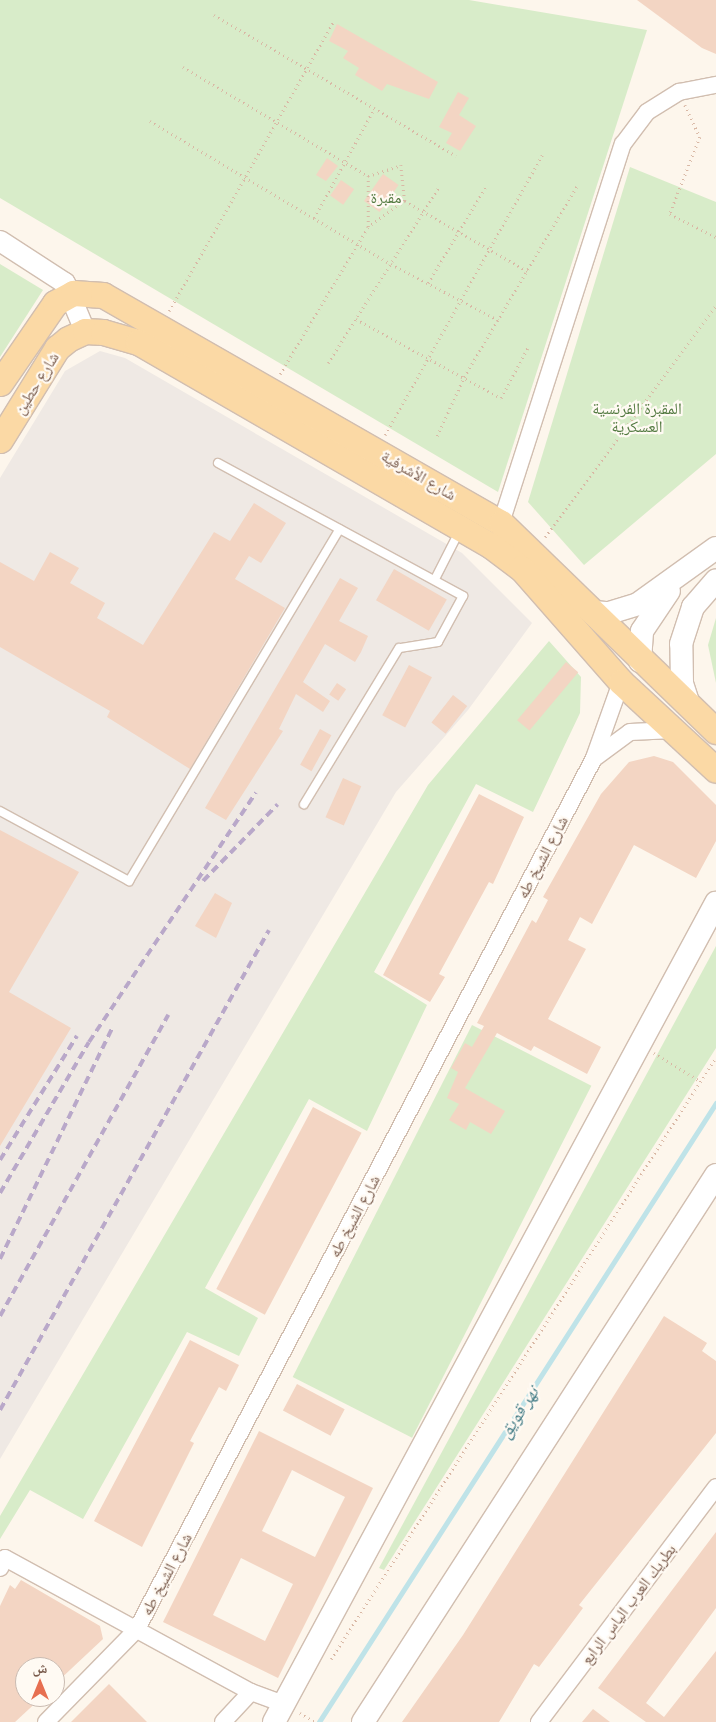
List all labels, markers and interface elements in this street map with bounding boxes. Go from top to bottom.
park label: مقبرة [370,187,402,207]
street label: شارع حطين [9,348,63,418]
park label: المقبرة الفرنسية العسكرية [592,398,682,436]
street label: شارع الأشرفية [378,446,460,504]
street label: شارع الشيخ طه [512,812,572,902]
street label: شارع الشيخ طه [324,1171,384,1261]
water label: نهر قويق [493,1382,543,1442]
street label: شارع الشيخ طه [136,1529,196,1619]
street label: بطريك العرب الياس الرابع [576,1540,680,1668]
north arrow [15,1657,65,1707]
text: ش [33,1659,47,1676]

